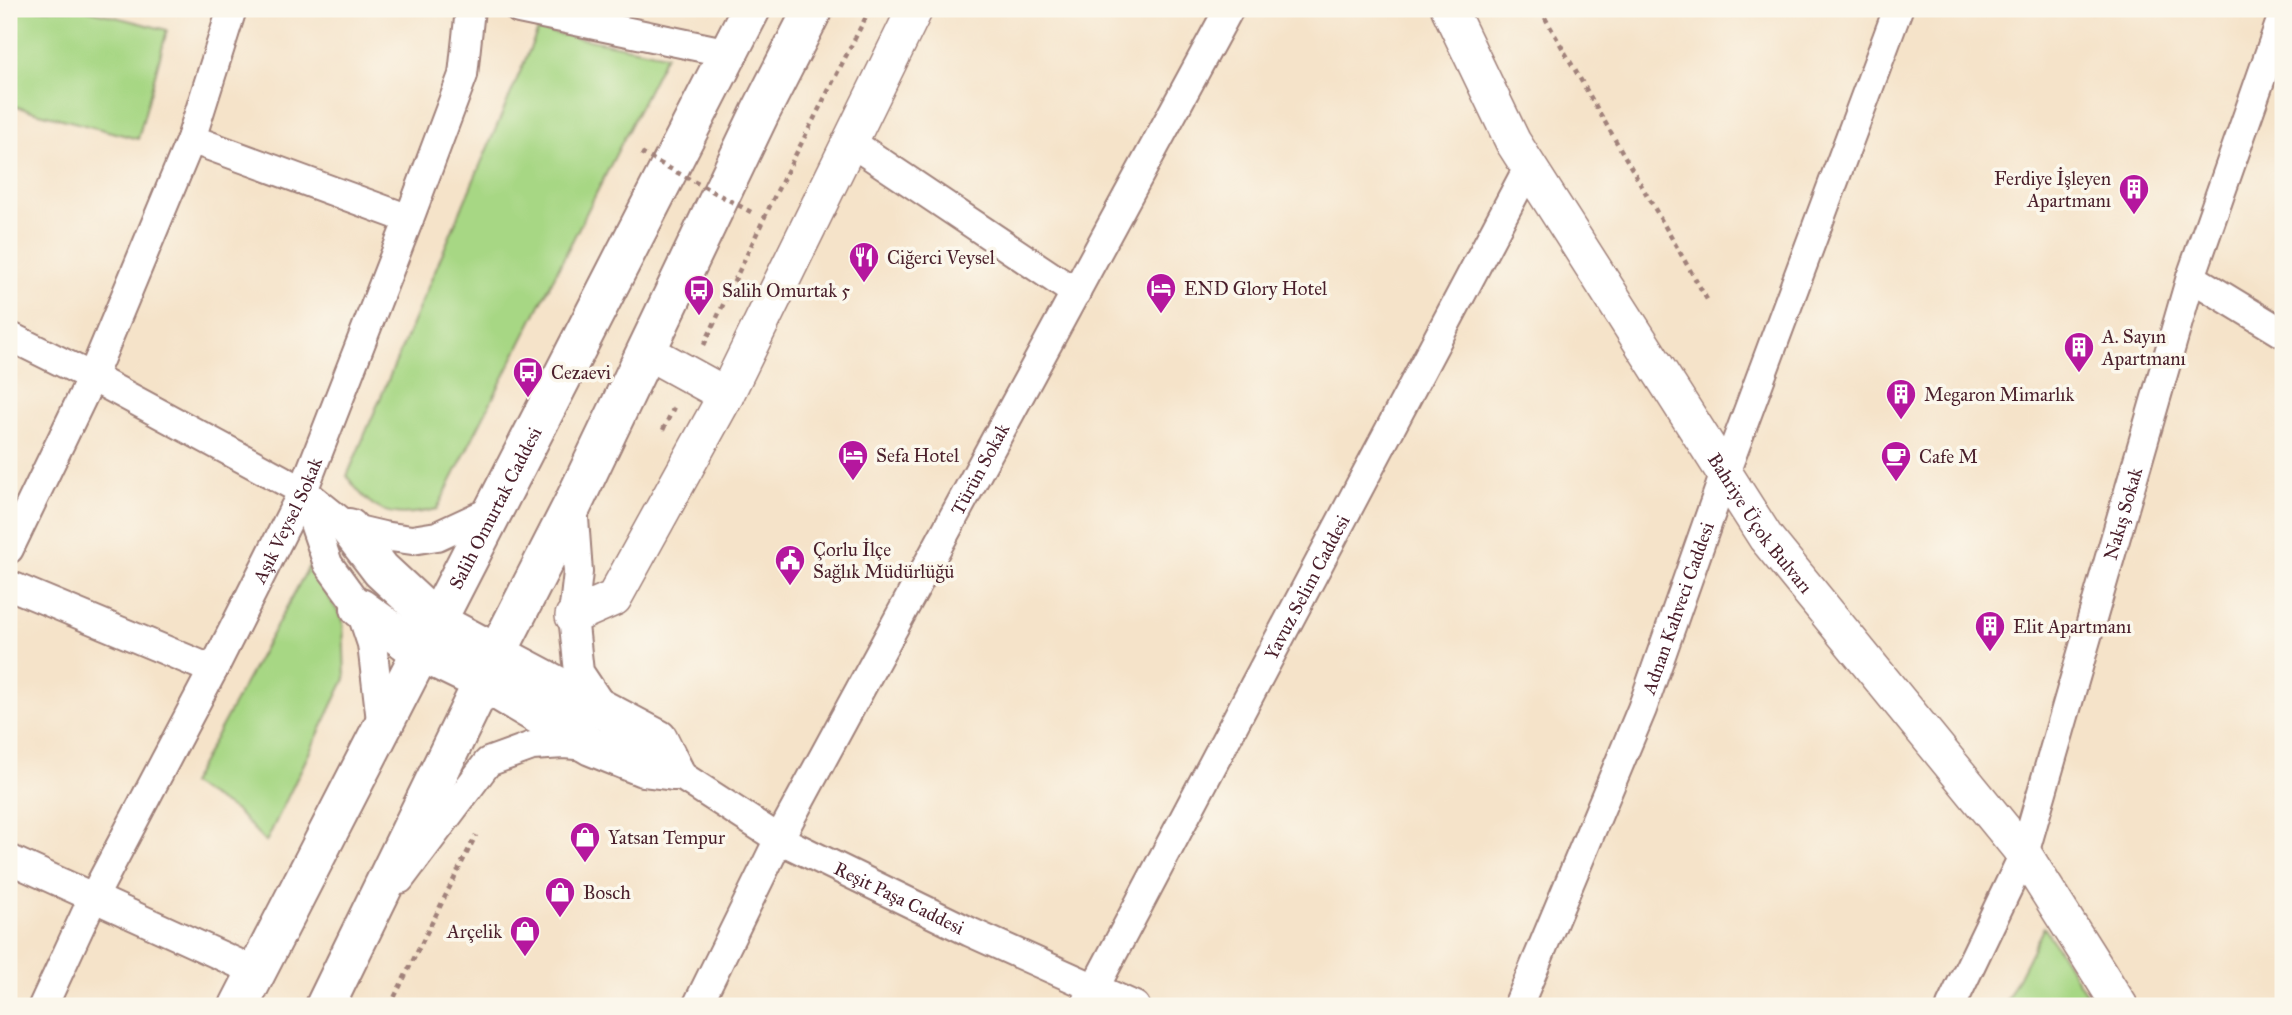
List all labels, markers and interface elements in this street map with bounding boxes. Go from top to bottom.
place label: Ferdiye İşleyen Apartmanı [1994,167,2111,212]
building icon: Ferdiye İşleyen Apartmanı [2117,172,2151,216]
restaurant icon: Ciğerci Veysel [847,240,881,284]
place label: Ciğerci Veysel [887,246,996,270]
hotel icon: END Glory Hotel [1144,271,1178,315]
bus stop icon: Salih Omurtak 5 [682,273,716,317]
place label: END Glory Hotel [1184,277,1328,300]
place label: Salih Omurtak 5 [722,279,850,302]
place label: A. Sayın Apartmanı [2101,325,2186,370]
building icon: A. Sayın Apartmanı [2062,330,2096,374]
bus stop icon: Cezaevi [511,355,545,399]
place label: Cezaevi [551,361,611,384]
building icon: Megaron Mimarlık [1884,377,1918,421]
place label: Megaron Mimarlık [1924,383,2074,407]
street label: Türün Sokak [945,419,1014,519]
street label: Salih Omurtak Caddesi [444,423,546,593]
hotel icon: Sefa Hotel [836,438,870,482]
cafe icon: Cafe M [1879,439,1913,483]
place label: Sefa Hotel [876,444,960,467]
place label: Cafe M [1919,445,1978,468]
street label: Bahriye Üçok Bulvarı [1703,449,1818,598]
street label: Aşık Veysel Sokak [247,454,327,588]
street label: Nakış Sokak [2098,465,2147,562]
street label: Yavuz Selim Caddesi [1259,511,1354,663]
street label: Adnan Kahveci Caddesi [1636,519,1718,698]
place label: Çorlu İlçe Sağlık Müdürlüğü [813,538,954,584]
public building icon: Çorlu İlçe Sağlık Müdürlüğü [773,543,807,587]
building icon: Elit Apartmanı [1973,609,2007,653]
place label: Elit Apartmanı [2013,615,2131,638]
shop icon: Yatsan Tempur [568,820,602,864]
place label: Yatsan Tempur [608,826,726,849]
street label: Reşit Paşa Caddesi [831,856,968,939]
shop icon: Bosch [543,875,577,919]
place label: Bosch [583,881,631,904]
shop icon: Arçelik [508,914,542,958]
place label: Arçelik [446,920,502,943]

